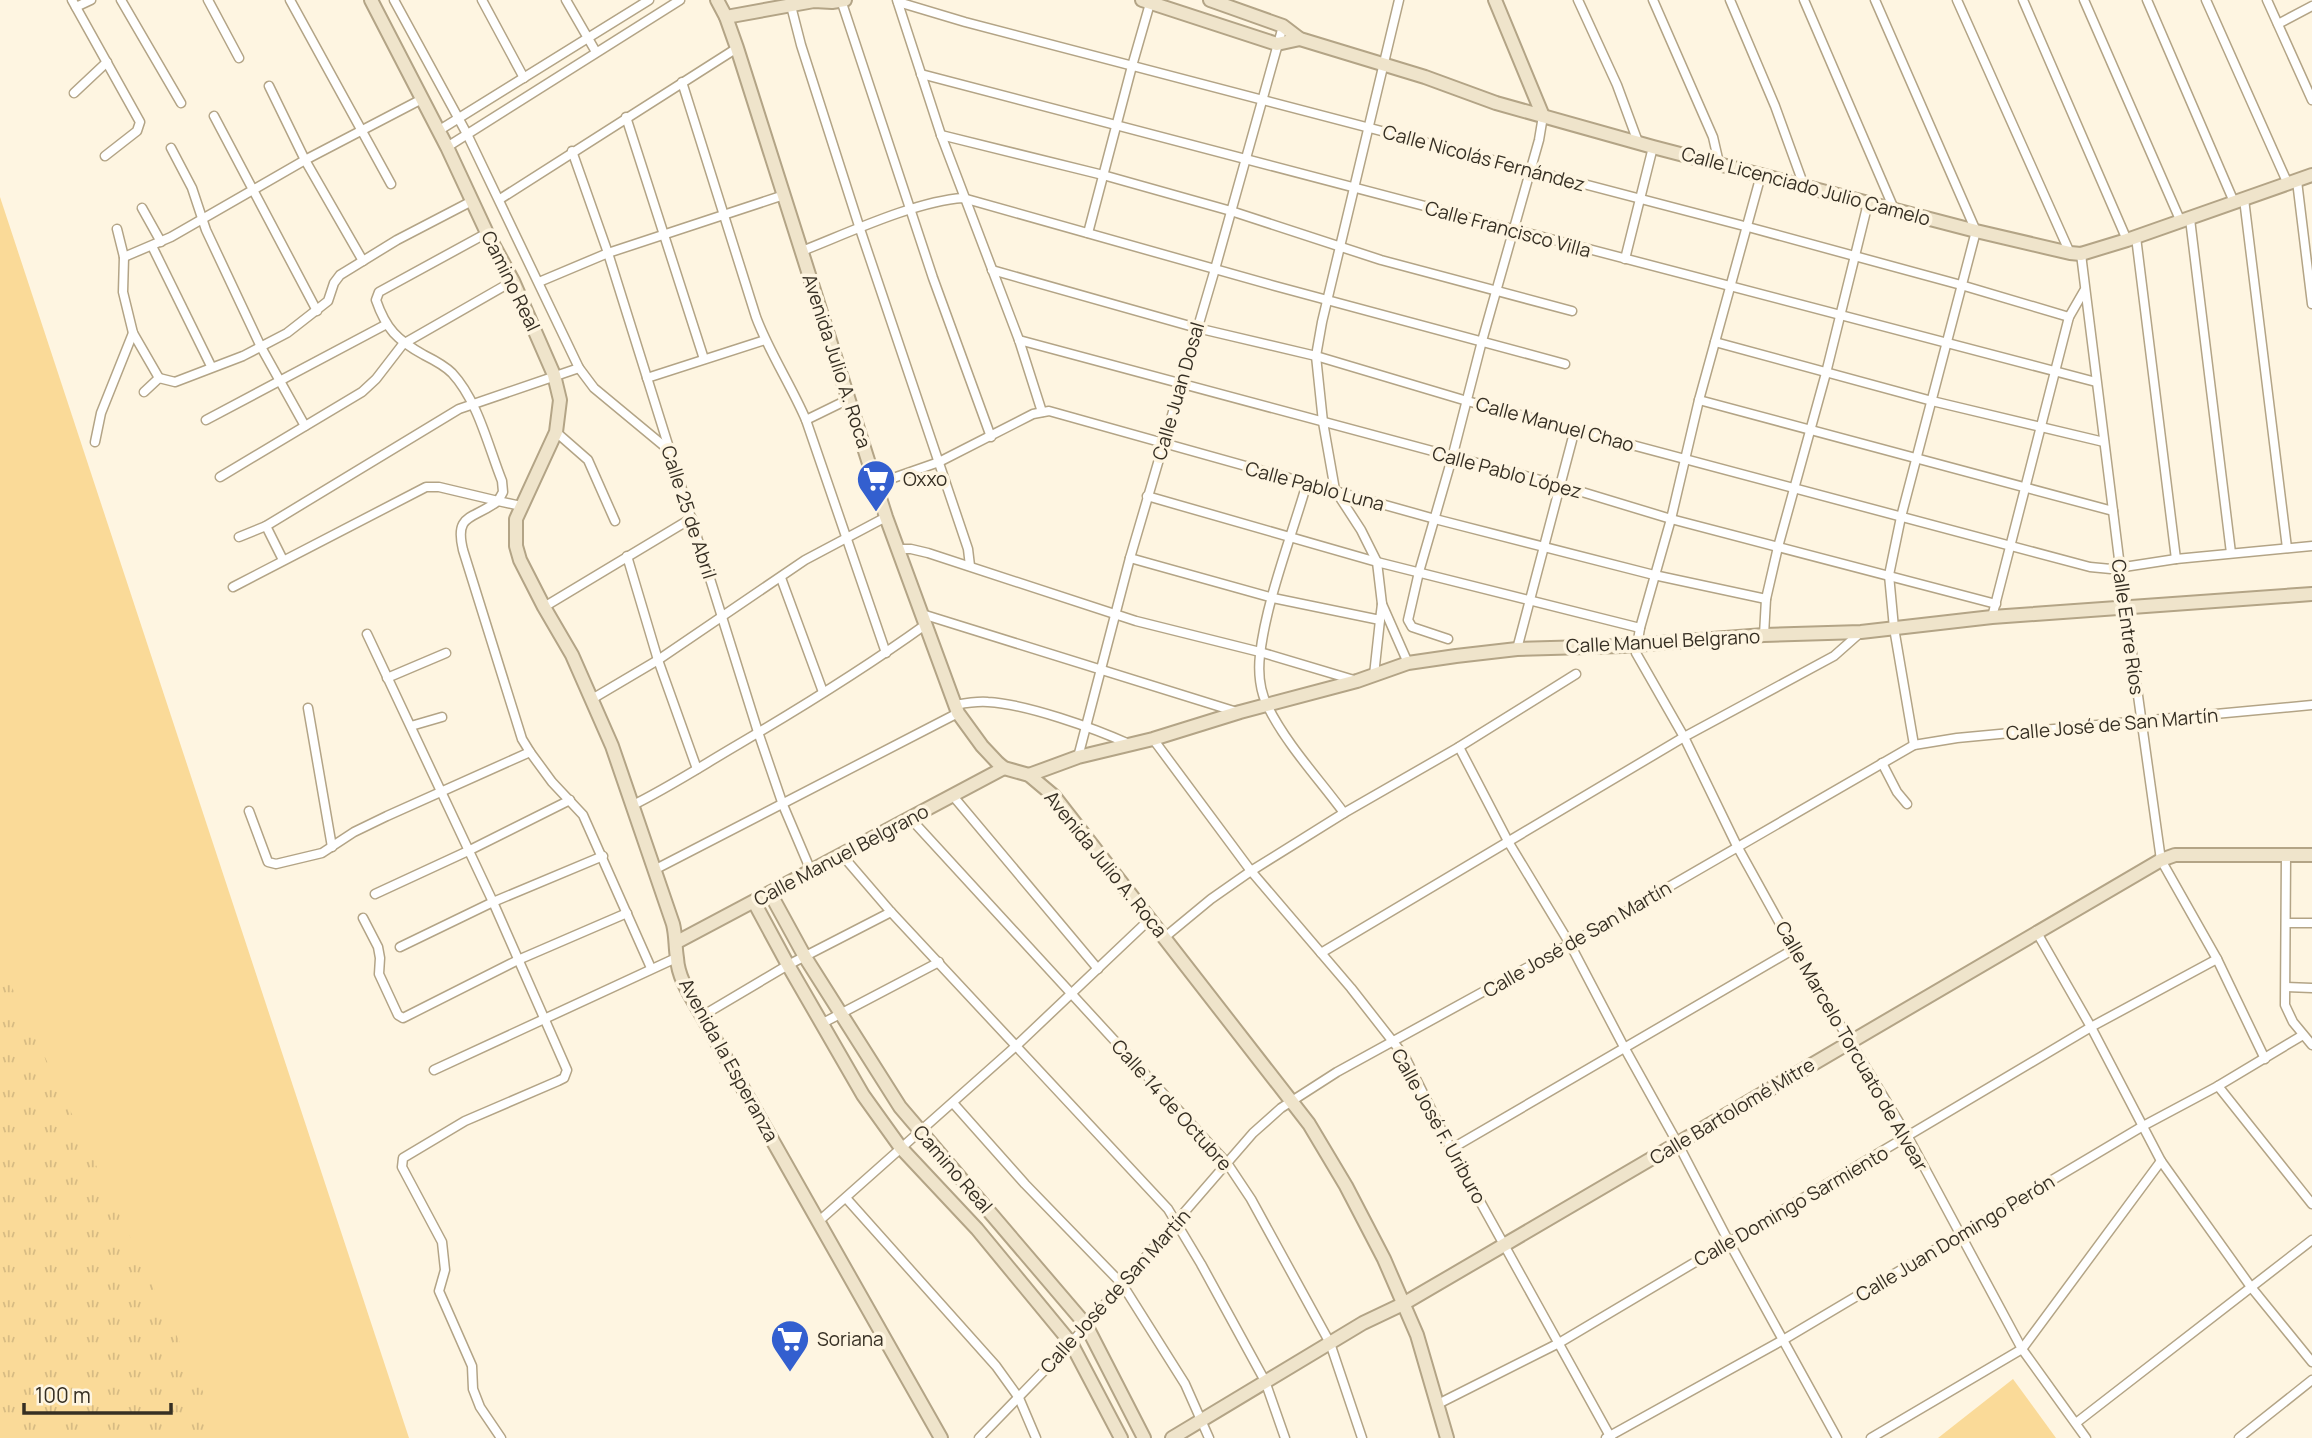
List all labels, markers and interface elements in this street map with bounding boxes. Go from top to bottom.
street label: Calle Nicolás Fernández [1380,118,1588,198]
street label: Calle Licenciado Julio Camelo [1679,140,1933,232]
street label: Calle Francisco Villa [1422,194,1594,264]
street label: Camino Real [475,226,547,336]
street label: Avenida Julio A. Roca [797,271,877,451]
street label: Calle Juan Dosal [1146,319,1210,463]
street label: Calle Manuel Chao [1473,390,1637,458]
street label: Calle Pablo López [1429,440,1585,504]
street label: Calle 25 de Abril [655,442,723,582]
street label: Calle Pablo Luna [1243,455,1387,517]
supermarket icon: Oxxo [855,458,897,513]
place label: Oxxo [903,466,947,492]
street label: Calle Entre Ríos [2106,557,2150,697]
street label: Calle Manuel Belgrano [1565,623,1761,659]
street label: Calle José de San Martín [2005,702,2219,746]
street label: Avenida Julio A. Roca [1039,785,1173,943]
street label: Calle Manuel Belgrano [749,798,933,912]
street label: Calle José de San Martín [1478,874,1676,1004]
street label: Calle Marcelo Torcuato de Alvear [1770,916,1934,1176]
street label: Avenida la Esperanza [673,974,785,1146]
street label: Calle 14 de Octubre [1106,1034,1238,1176]
street label: Calle José F. Uriburo [1385,1044,1493,1208]
street label: Calle Bartolomé Mitre [1645,1051,1819,1171]
street label: Camino Real [907,1119,999,1219]
street label: Calle Domingo Sarmiento [1689,1140,1893,1272]
street label: Calle Juan Domingo Perón [1851,1168,2059,1308]
street label: Calle José de San Martín [1034,1203,1196,1379]
supermarket icon: Soriana [769,1318,811,1373]
place label: Soriana [817,1326,884,1352]
scale bar [24,1372,172,1416]
text: 100 m [35,1381,91,1409]

